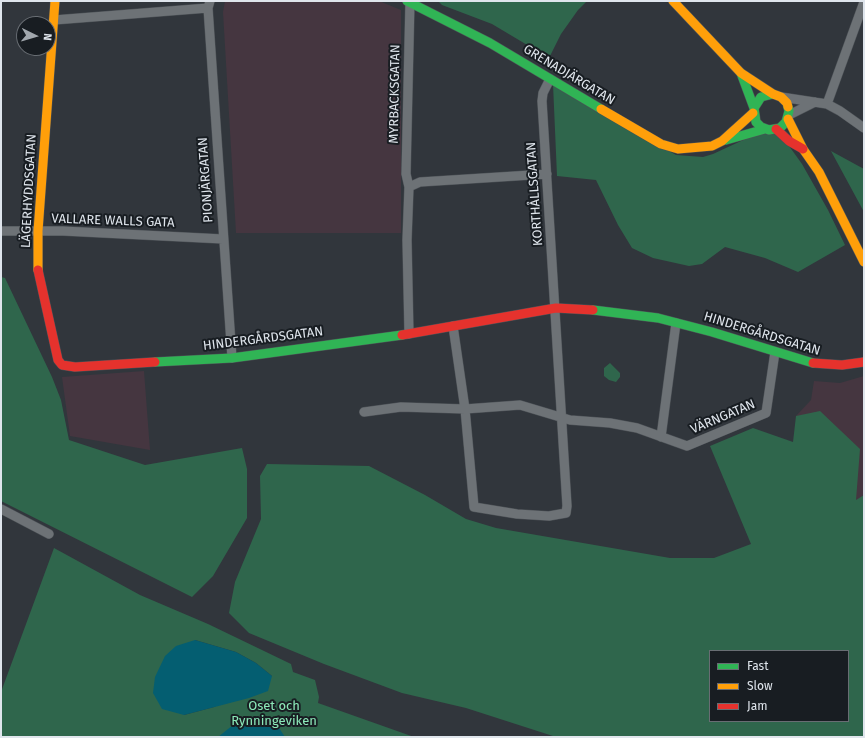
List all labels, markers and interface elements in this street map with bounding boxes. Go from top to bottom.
north arrow [16,16,56,56]
text: N [41,33,54,41]
street label: GRENADJÄRGATAN [520,41,618,109]
street label: MYRBACKSGATAN [386,44,404,144]
street label: LÄGERHYDDSGATAN [18,134,40,248]
street label: PIONJÄRGATAN [195,137,217,223]
street label: KORTHÅLLSGATAN [524,141,546,247]
street label: VALLARE WALLS GATA [51,211,175,231]
street label: HINDERGÅRDSGATAN [702,309,822,359]
street label: HINDERGÅRDSGATAN [202,324,324,354]
street label: VÄRNGATAN [688,396,758,438]
legend [709,650,849,722]
text: Fast [747,659,769,673]
text: Slow [747,679,773,693]
park label: Oset och Rynningeviken [231,698,317,729]
text: Jam [747,699,767,713]

